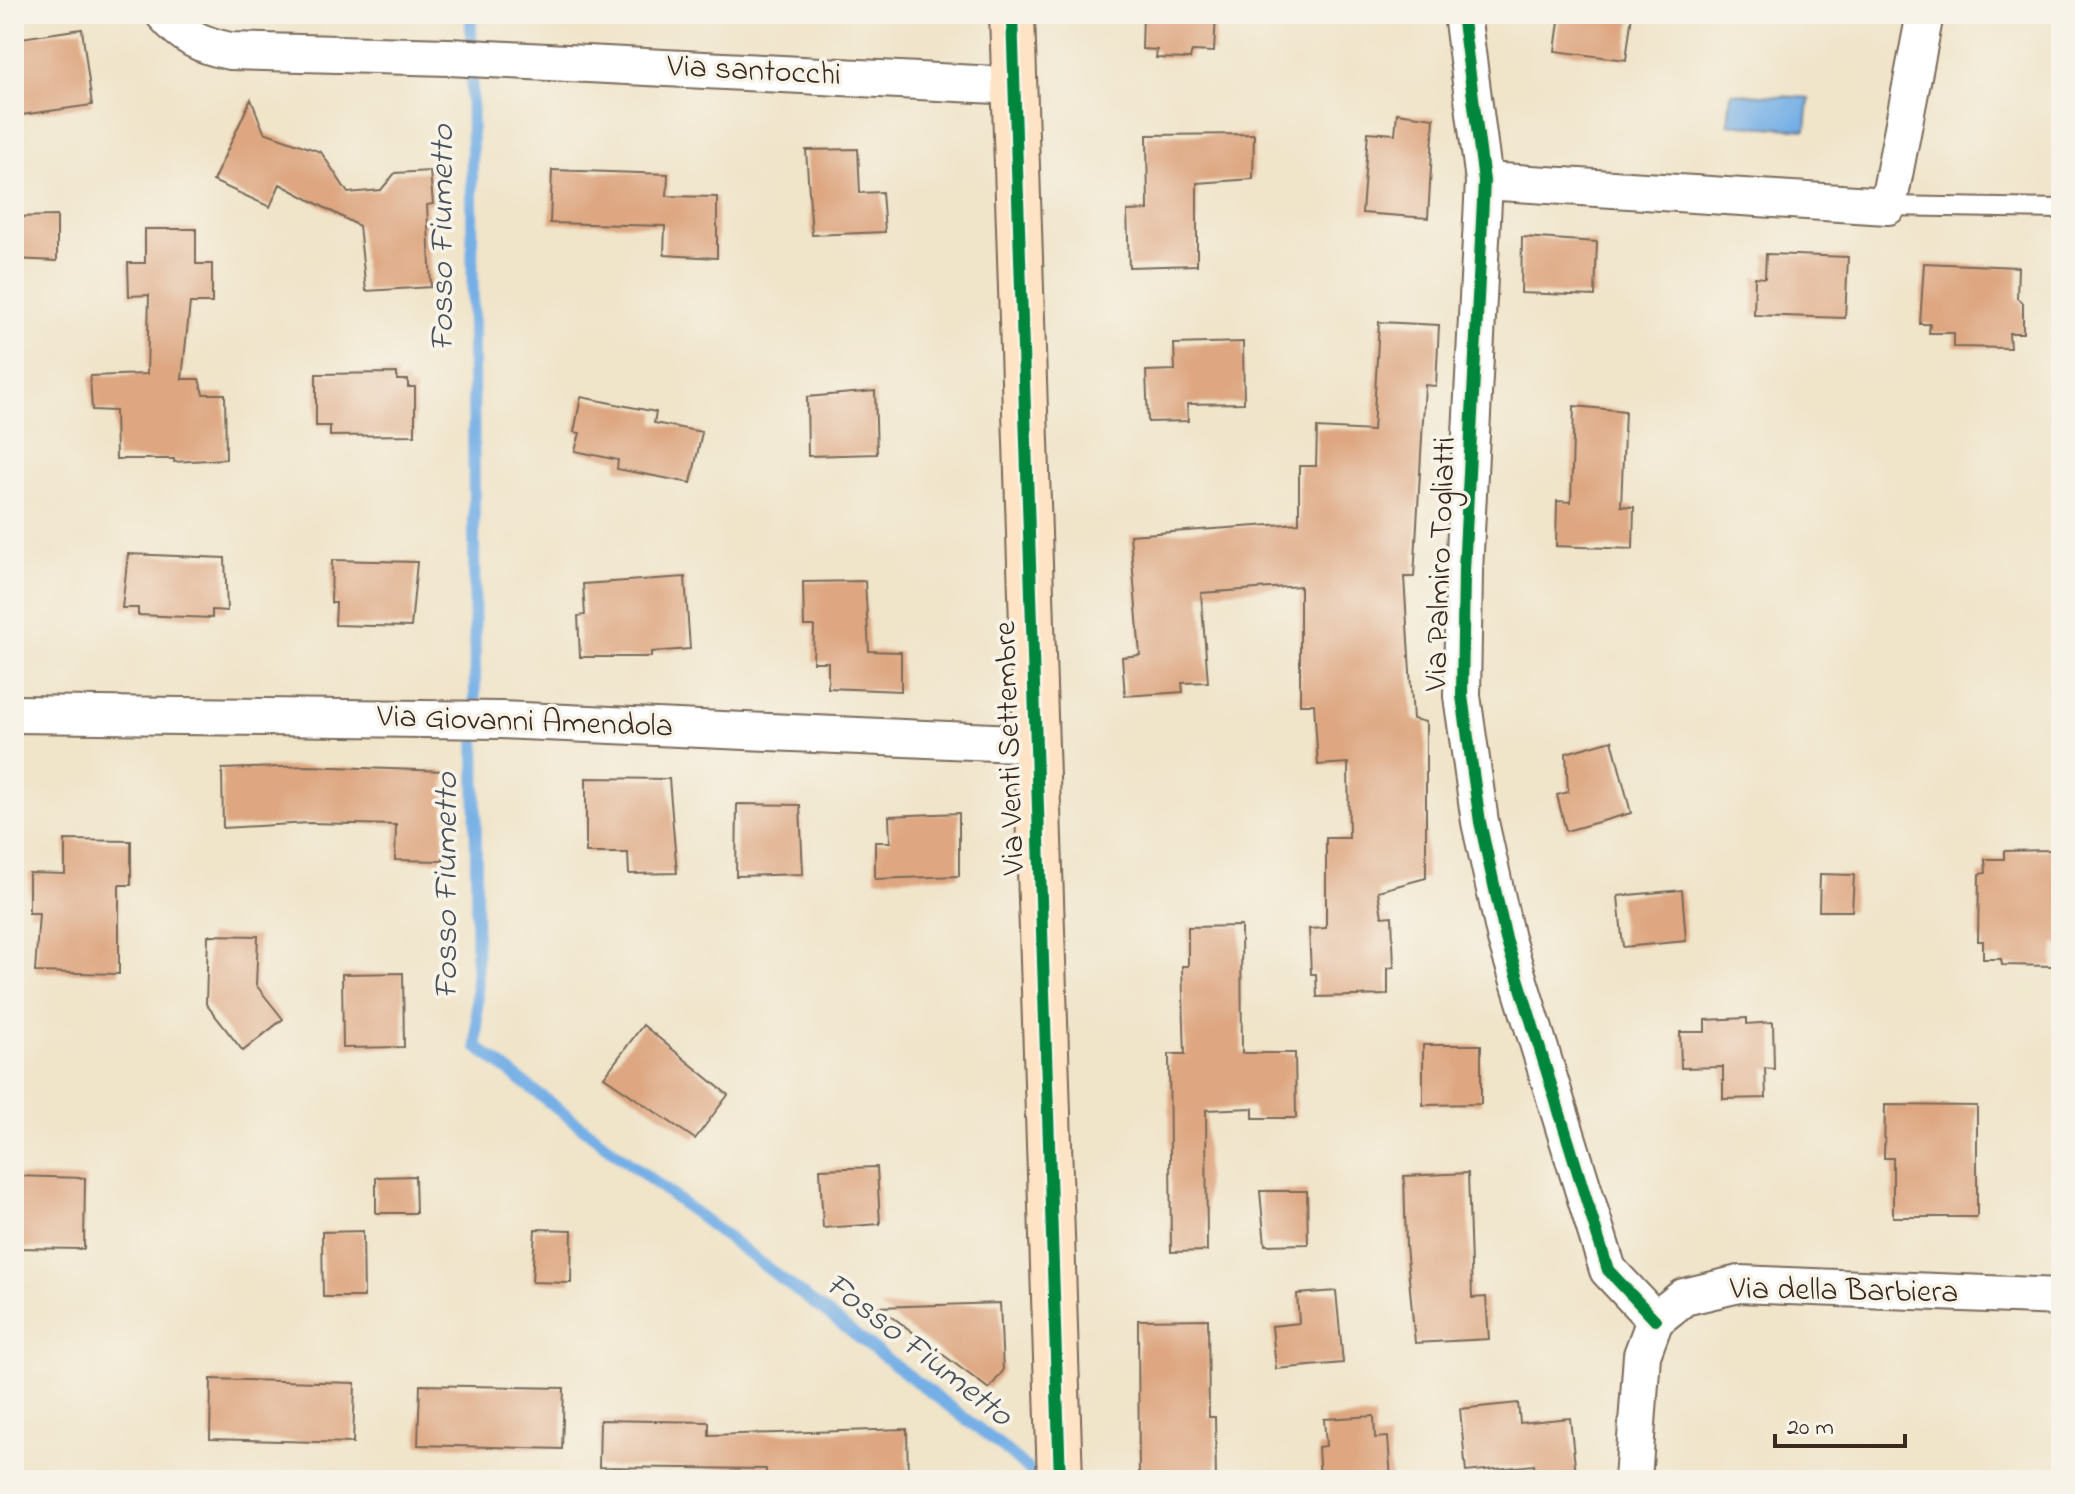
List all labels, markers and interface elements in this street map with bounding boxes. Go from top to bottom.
street label: Via santocchi [665,44,842,100]
water label: Fosso Fiumetto [419,123,469,352]
street label: Via Palmiro Togliatti [1414,436,1470,693]
street label: Via Venti Settembre [983,620,1039,877]
street label: Via Giovanni Amendola [375,694,674,752]
water label: Fosso Fiumetto [423,771,473,1000]
water label: Fosso Fiumetto [813,1261,1024,1441]
street label: Via della Barbiera [1728,1266,1959,1317]
scale bar [1775,1398,1905,1448]
text: 20 m [1787,1411,1834,1446]

